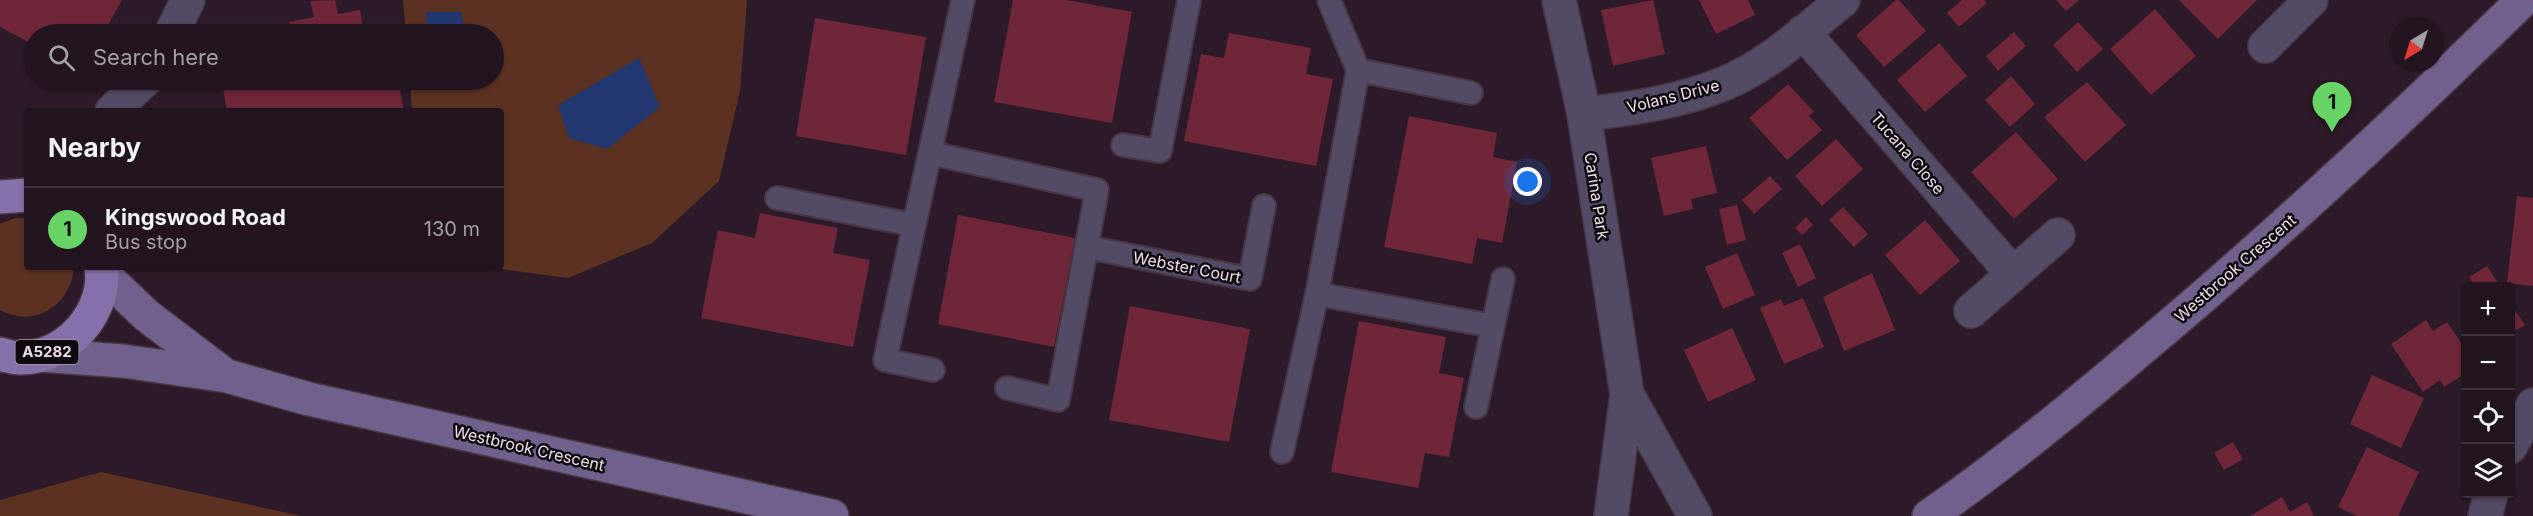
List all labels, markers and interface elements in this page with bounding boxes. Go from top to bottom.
north arrow [2389,18,2443,72]
search box [24,24,504,90]
icon: search [45,41,78,74]
text: Search here [93,44,219,70]
street label: Volans Drive [1625,75,1721,117]
pin: 1 [2312,82,2352,132]
street label: Tucana Close [1867,108,1949,198]
text: Nearby [48,132,141,163]
street label: Carina Park [1580,151,1614,241]
your location [1513,167,1542,196]
text: Kingswood Road [105,204,286,230]
street label: Westbrook Crescent [2170,210,2300,326]
text: 1 [63,217,72,241]
text: 130 m [424,217,480,241]
text: Bus stop [105,230,187,254]
street label: Webster Court [1131,247,1243,287]
map controls [2461,282,2515,498]
button: + [2461,282,2515,336]
button: − [2461,336,2515,390]
road number: A5282 [15,340,78,364]
button: locate [2461,390,2515,444]
street label: Westbrook Crescent [452,421,606,475]
button: layers [2461,444,2515,498]

